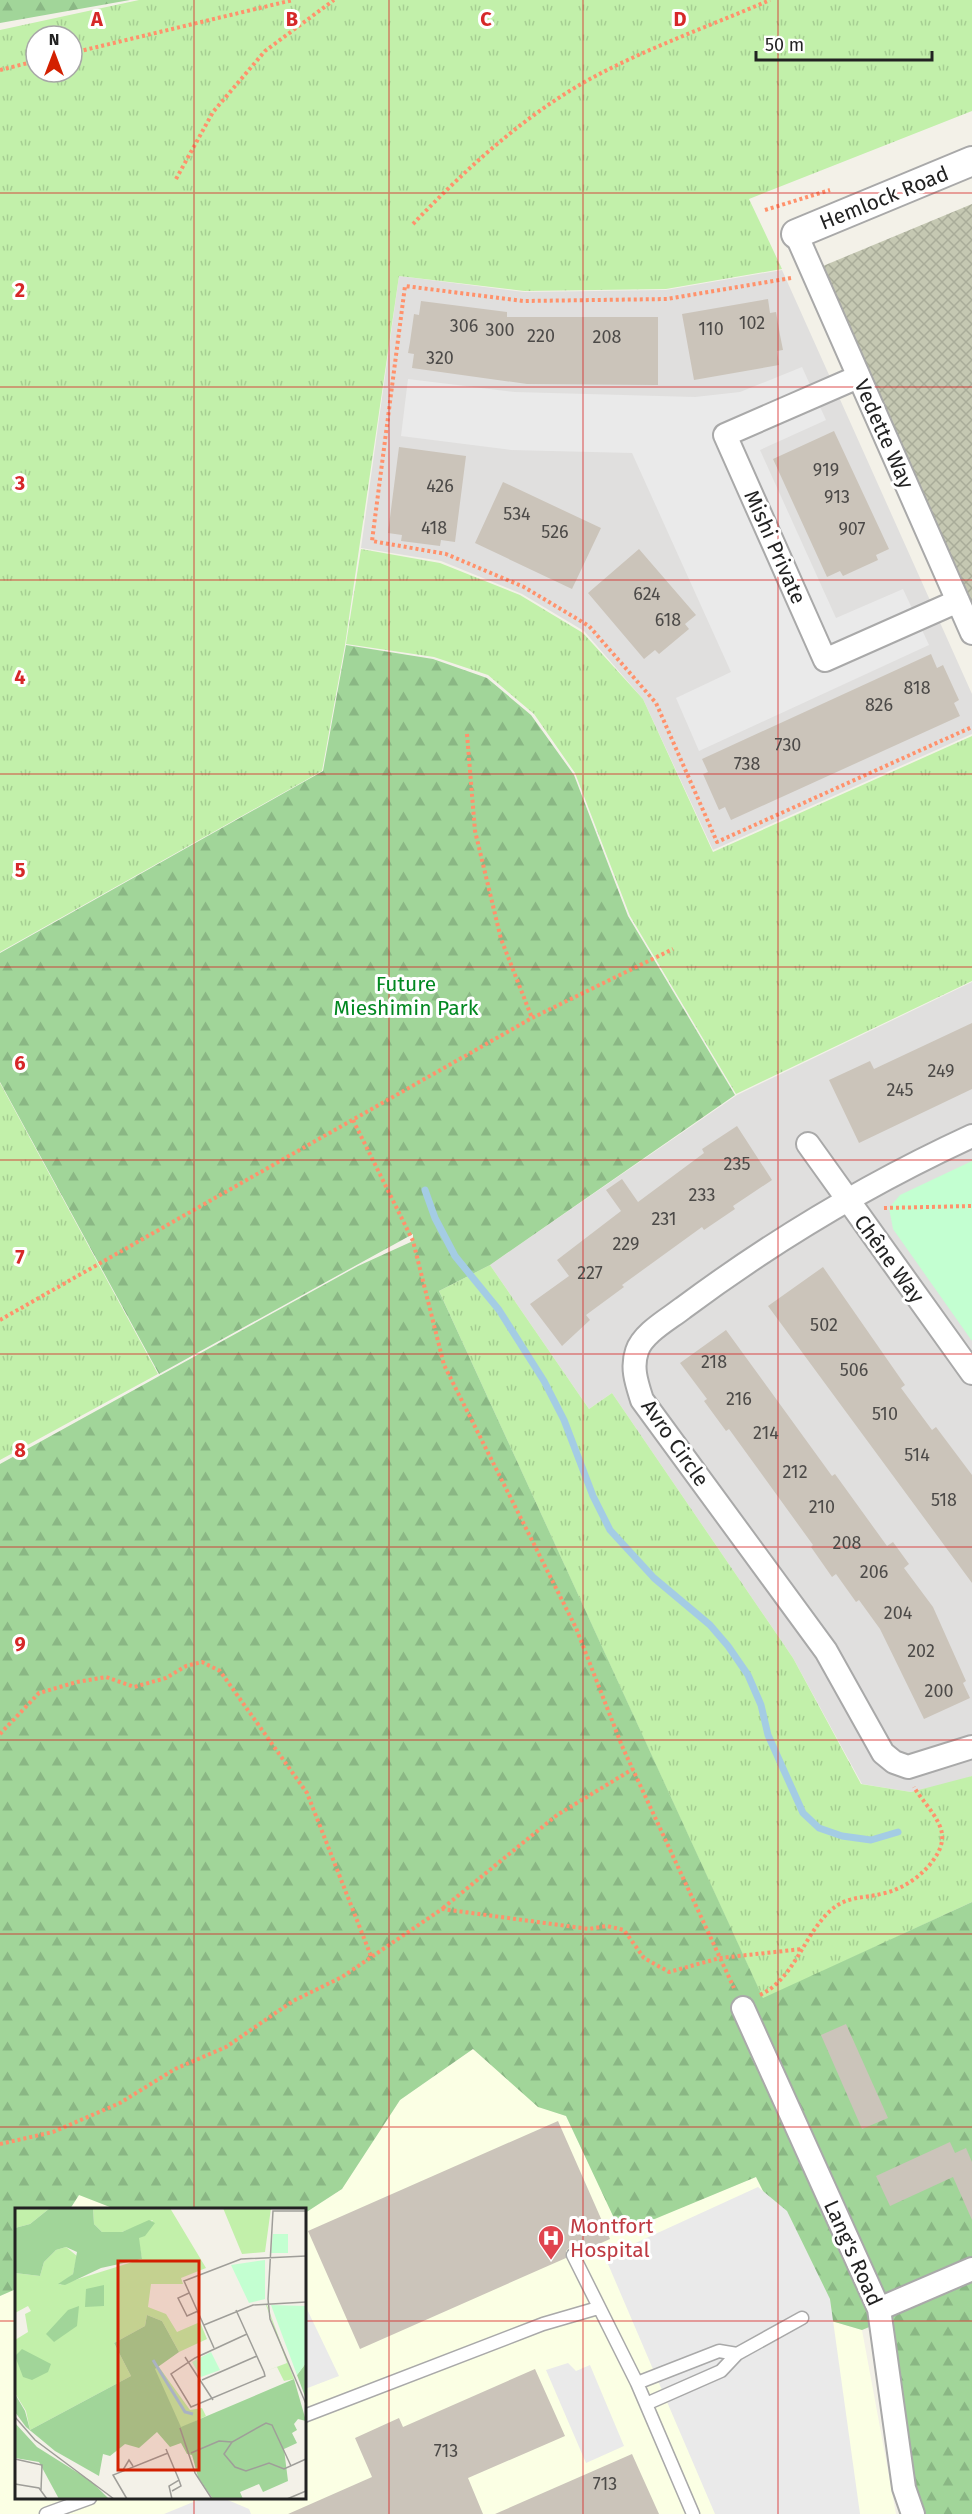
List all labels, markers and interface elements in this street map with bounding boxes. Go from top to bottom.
text: A [90,7,104,31]
text: B [286,7,298,31]
text: C [480,7,492,31]
text: D [673,7,687,31]
north arrow [24,24,84,84]
scale bar [756,24,932,62]
text: N [49,30,59,49]
text: 50 m [765,34,804,56]
street label: Hemlock Road [816,160,952,236]
text: 2 [15,278,25,302]
house number: 102 [739,312,765,334]
house number: 306 [450,315,478,337]
house number: 110 [698,318,724,340]
house number: 300 [485,319,515,341]
house number: 220 [527,325,555,347]
house number: 208 [593,326,622,348]
house number: 320 [426,347,454,369]
street label: Vedette Way [848,375,920,493]
house number: 919 [813,459,839,481]
text: 3 [14,471,25,495]
house number: 426 [426,475,454,497]
street label: Mishi Private [738,486,812,608]
house number: 913 [824,486,850,508]
house number: 534 [503,503,531,525]
house number: 418 [421,517,447,539]
house number: 907 [838,518,866,540]
house number: 526 [541,521,569,543]
house number: 624 [633,583,661,605]
house number: 618 [655,609,681,631]
text: 4 [14,665,26,689]
house number: 818 [903,677,931,699]
house number: 826 [865,694,893,716]
house number: 730 [775,734,801,756]
house number: 738 [734,753,760,775]
text: 5 [15,858,26,882]
park label: Future Mieshimin Park [334,971,479,1021]
text: 6 [14,1051,26,1075]
house number: 249 [927,1060,955,1082]
house number: 245 [887,1079,913,1101]
house number: 235 [724,1153,750,1175]
house number: 233 [689,1184,715,1206]
house number: 231 [651,1208,677,1230]
street label: Chêne Way [848,1210,930,1309]
house number: 229 [612,1233,640,1255]
text: 7 [15,1245,25,1269]
house number: 227 [577,1262,603,1284]
house number: 502 [810,1314,838,1336]
house number: 218 [701,1351,727,1373]
house number: 506 [840,1359,868,1381]
house number: 216 [726,1388,752,1410]
street label: Avro Circle [636,1394,714,1492]
house number: 510 [872,1403,898,1425]
house number: 214 [753,1422,779,1444]
text: 8 [14,1438,26,1462]
house number: 514 [904,1444,930,1466]
house number: 212 [782,1461,808,1483]
house number: 518 [931,1489,957,1511]
house number: 210 [809,1496,835,1518]
house number: 208 [833,1532,862,1554]
house number: 206 [860,1561,888,1583]
house number: 204 [884,1602,913,1624]
text: 9 [14,1632,26,1656]
house number: 202 [907,1640,935,1662]
house number: 200 [925,1680,954,1702]
street label: Lang's Road [818,2196,888,2310]
inset map [15,2208,306,2499]
place label: Montfort Hospital [570,2213,654,2263]
hospital icon: Montfort Hospital [536,2223,566,2261]
house number: 713 [434,2440,458,2462]
house number: 713 [593,2473,617,2495]

